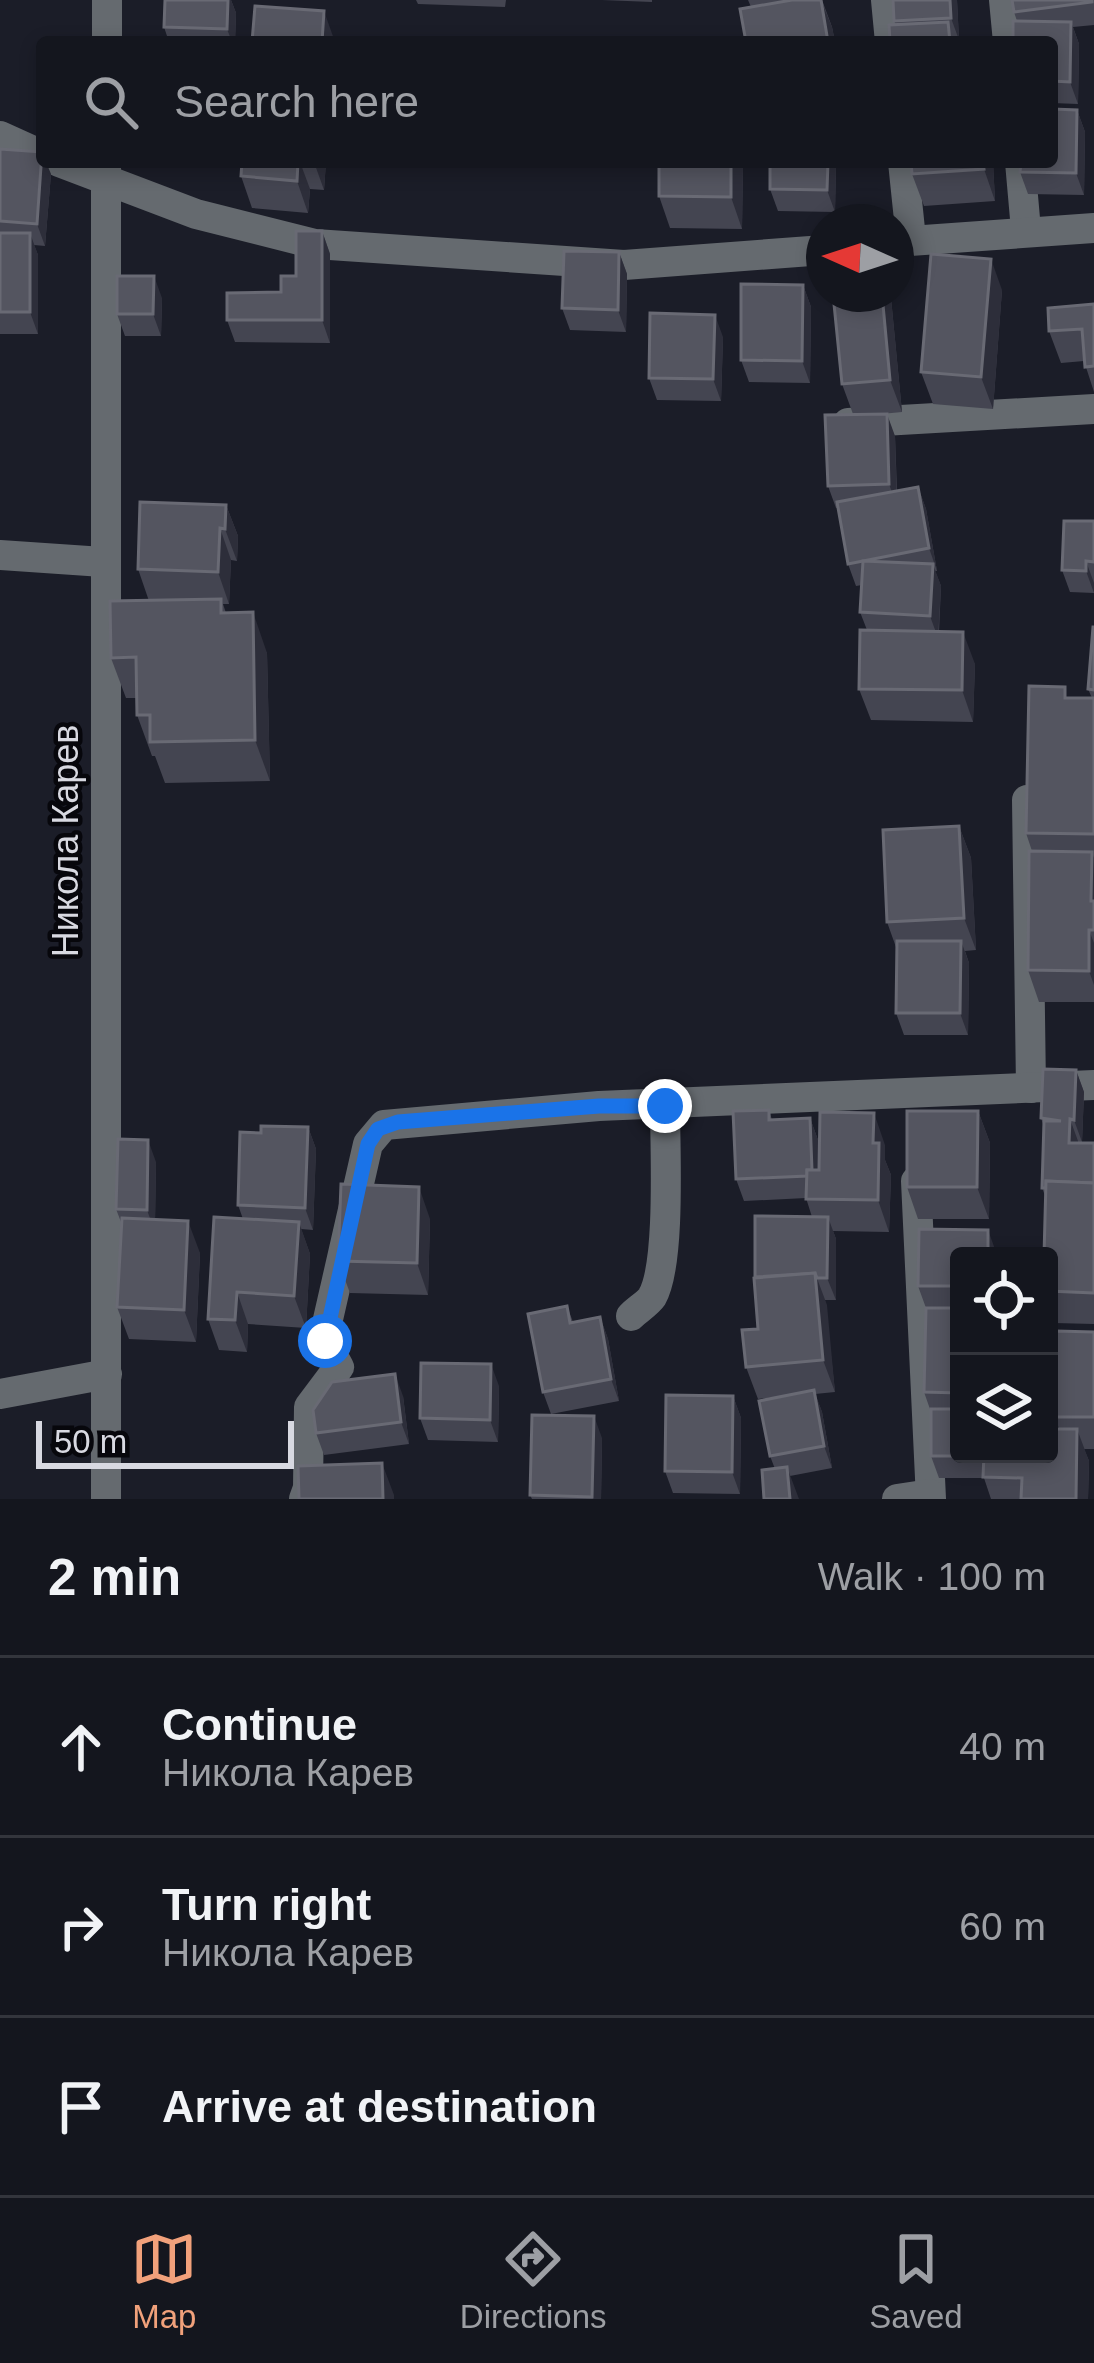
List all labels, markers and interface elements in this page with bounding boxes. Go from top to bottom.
search box [36,36,1058,168]
icon: search [78,69,144,135]
text: Search here [174,76,419,127]
north arrow [806,204,914,312]
street label: Никола Карев [45,725,86,957]
route end [638,1079,692,1133]
map controls [950,1247,1058,1463]
button: locate [950,1247,1058,1355]
route start [298,1314,352,1368]
button: layers [950,1355,1058,1463]
scale bar [36,1415,294,1468]
text: 50 m [54,1423,127,1460]
text: 2 min [48,1549,181,1606]
text: Walk · 100 m [818,1555,1046,1598]
text: Continue [162,1699,357,1750]
icon: ahead [48,1714,114,1780]
text: 40 m [959,1725,1046,1768]
text: Никола Карев [162,1751,414,1794]
text: Turn right [162,1879,371,1930]
icon: right [48,1894,114,1960]
text: 60 m [959,1905,1046,1948]
text: Никола Карев [162,1931,414,1974]
icon: arrive [48,2074,114,2140]
text: Arrive at destination [162,2081,597,2132]
tab: Map [131,2226,197,2336]
tab: Directions [460,2226,607,2336]
tab: Saved [869,2226,963,2336]

